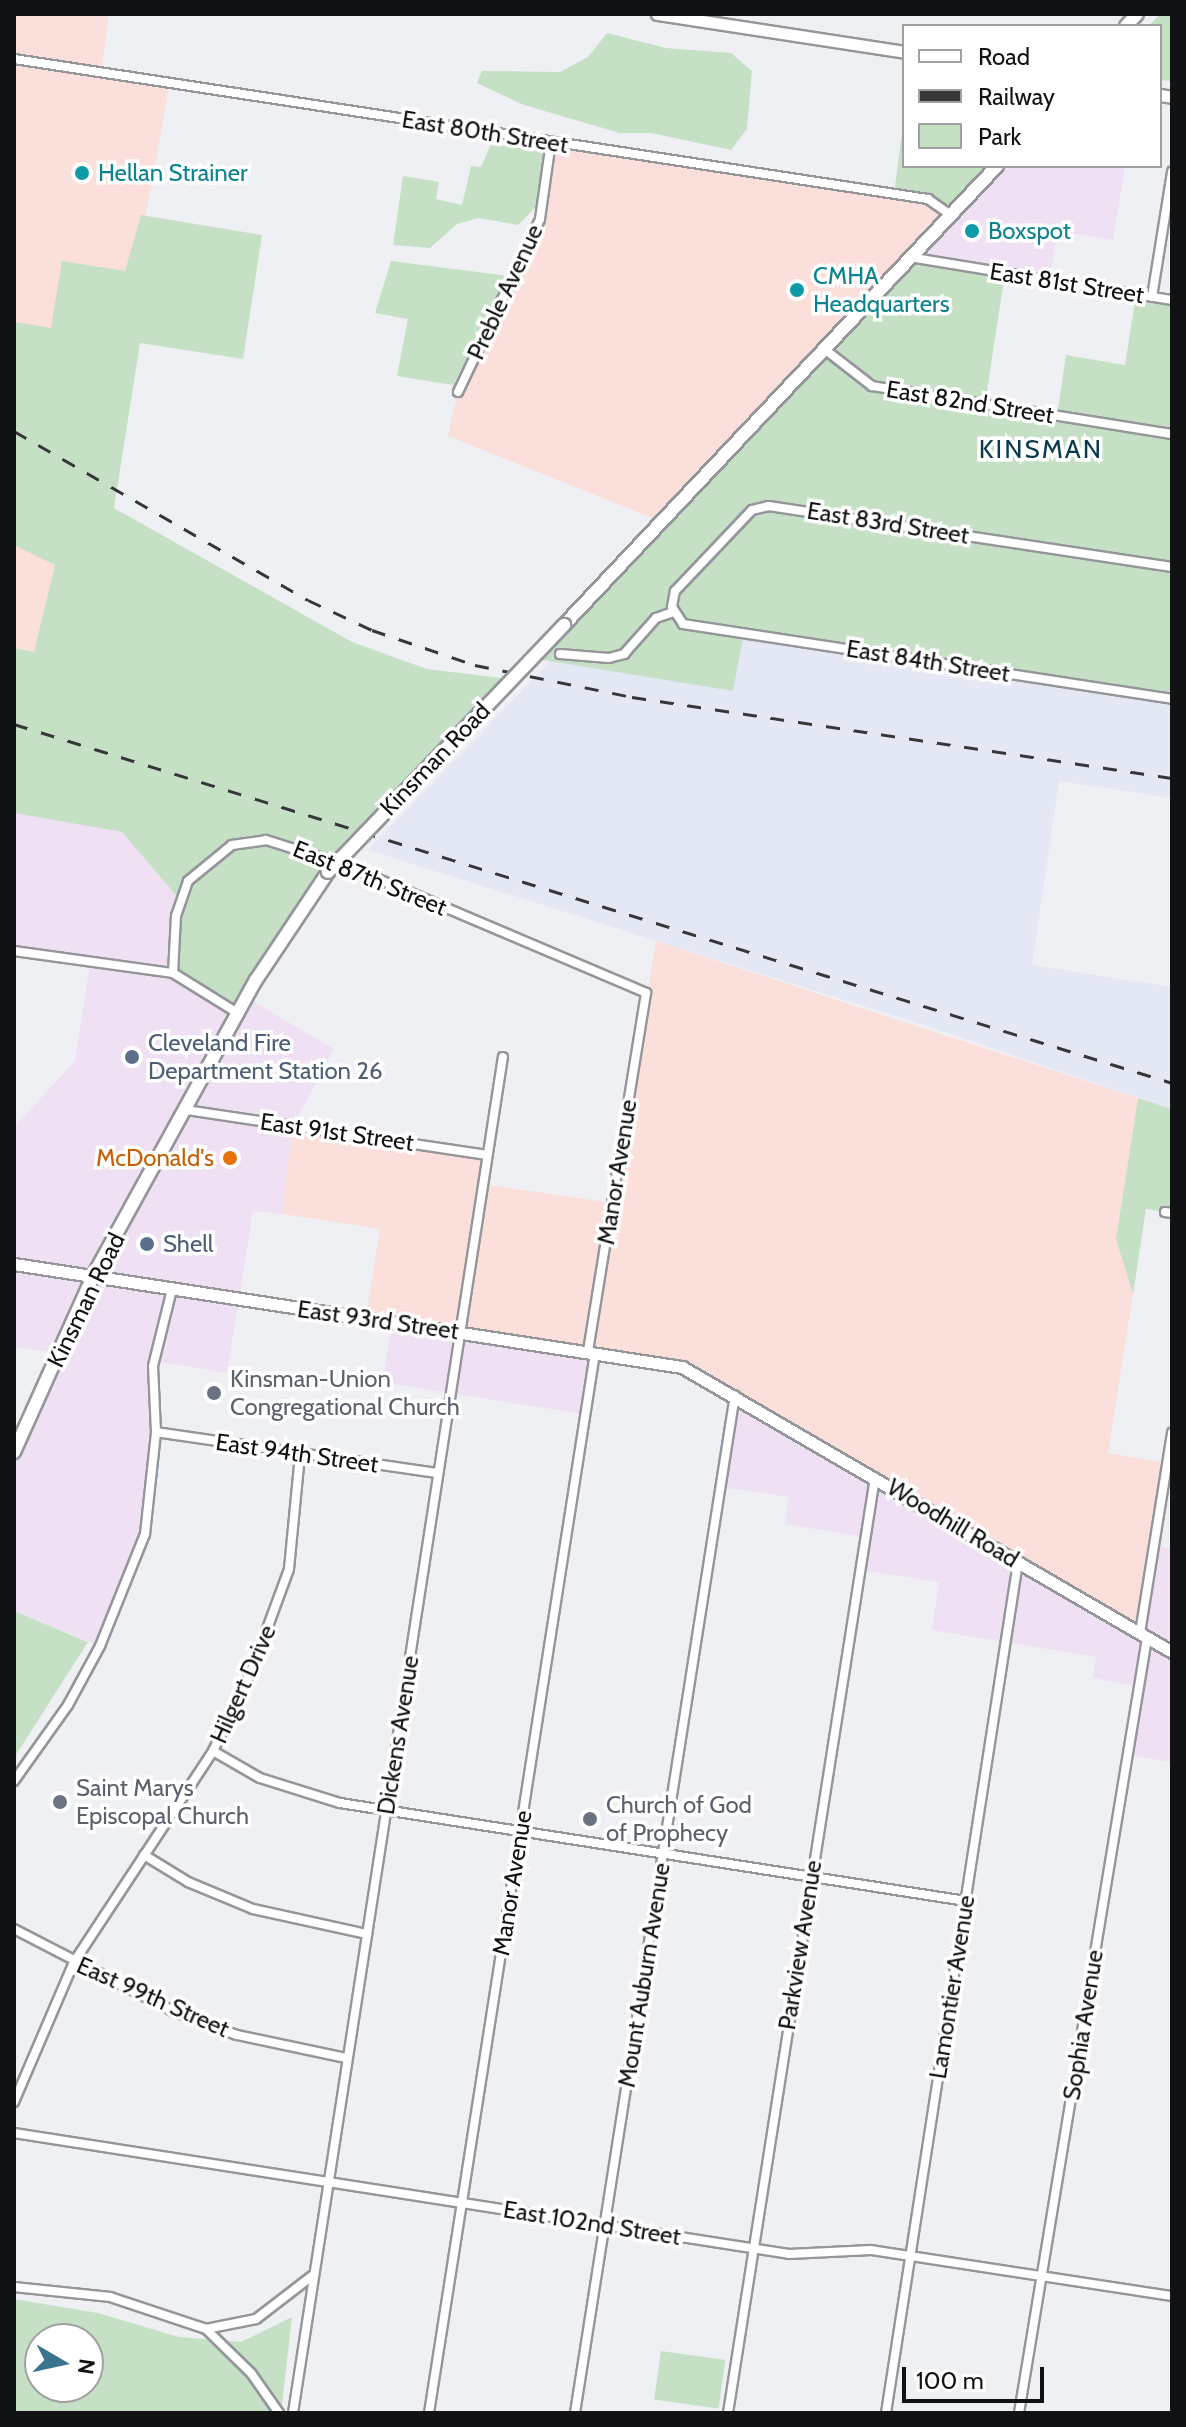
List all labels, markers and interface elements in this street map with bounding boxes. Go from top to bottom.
legend [902,24,1162,168]
text: Road [978,42,1030,71]
text: Railway [978,82,1055,111]
street label: East 80th Street [400,105,570,159]
text: Park [978,122,1021,151]
place label: Hellan Strainer [98,159,248,187]
marker: Hellan Strainer [73,164,91,182]
place label: Boxspot [988,217,1071,245]
street label: Preble Avenue [461,220,549,364]
marker: Boxspot [963,222,981,240]
street label: East 81st Street [988,257,1146,309]
place label: CMHA Headquarters [813,262,950,318]
marker: CMHA Headquarters [788,281,806,299]
street label: East 82nd Street [884,375,1056,429]
district label: KINSMAN [979,434,1103,466]
street label: East 83rd Street [805,496,971,550]
street label: East 84th Street [844,634,1012,688]
street label: Kinsman Road [374,696,496,822]
street label: East 87th Street [289,834,451,922]
place label: Cleveland Fire Department Station 26 [148,1029,383,1085]
marker: Cleveland Fire Department Station 26 [123,1048,141,1066]
street label: Manor Avenue [591,1097,643,1247]
street label: East 91st Street [258,1107,416,1157]
place label: McDonald's [96,1144,214,1172]
marker: McDonald's [221,1149,239,1167]
street label: Kinsman Road [41,1228,131,1372]
place label: Shell [163,1230,213,1258]
marker: Shell [138,1235,156,1253]
street label: East 93rd Street [296,1294,460,1346]
place label: Kinsman-Union Congregational Church [230,1365,460,1421]
marker: Kinsman-Union Congregational Church [205,1384,223,1402]
street label: East 94th Street [214,1427,380,1479]
street label: Woodhill Road [882,1472,1024,1574]
street label: Hilgert Drive [204,1620,282,1748]
street label: Dickens Avenue [371,1653,425,1817]
place label: Saint Marys Episcopal Church [76,1774,249,1830]
place label: Church of God of Prophecy [606,1791,752,1847]
marker: Saint Marys Episcopal Church [51,1793,69,1811]
street label: Manor Avenue [486,1808,538,1958]
marker: Church of God of Prophecy [581,1810,599,1828]
street label: Parkview Avenue [772,1858,828,2032]
street label: Mount Auburn Avenue [612,1861,676,2089]
street label: Lamontier Avenue [923,1893,981,2081]
street label: Sophia Avenue [1057,1948,1109,2102]
street label: East 99th Street [72,1951,234,2043]
street label: East 102nd Street [501,2195,683,2251]
north arrow [24,2323,104,2403]
scale bar [906,2351,1048,2401]
text: N [72,2357,101,2376]
text: 100 m [916,2366,984,2395]

